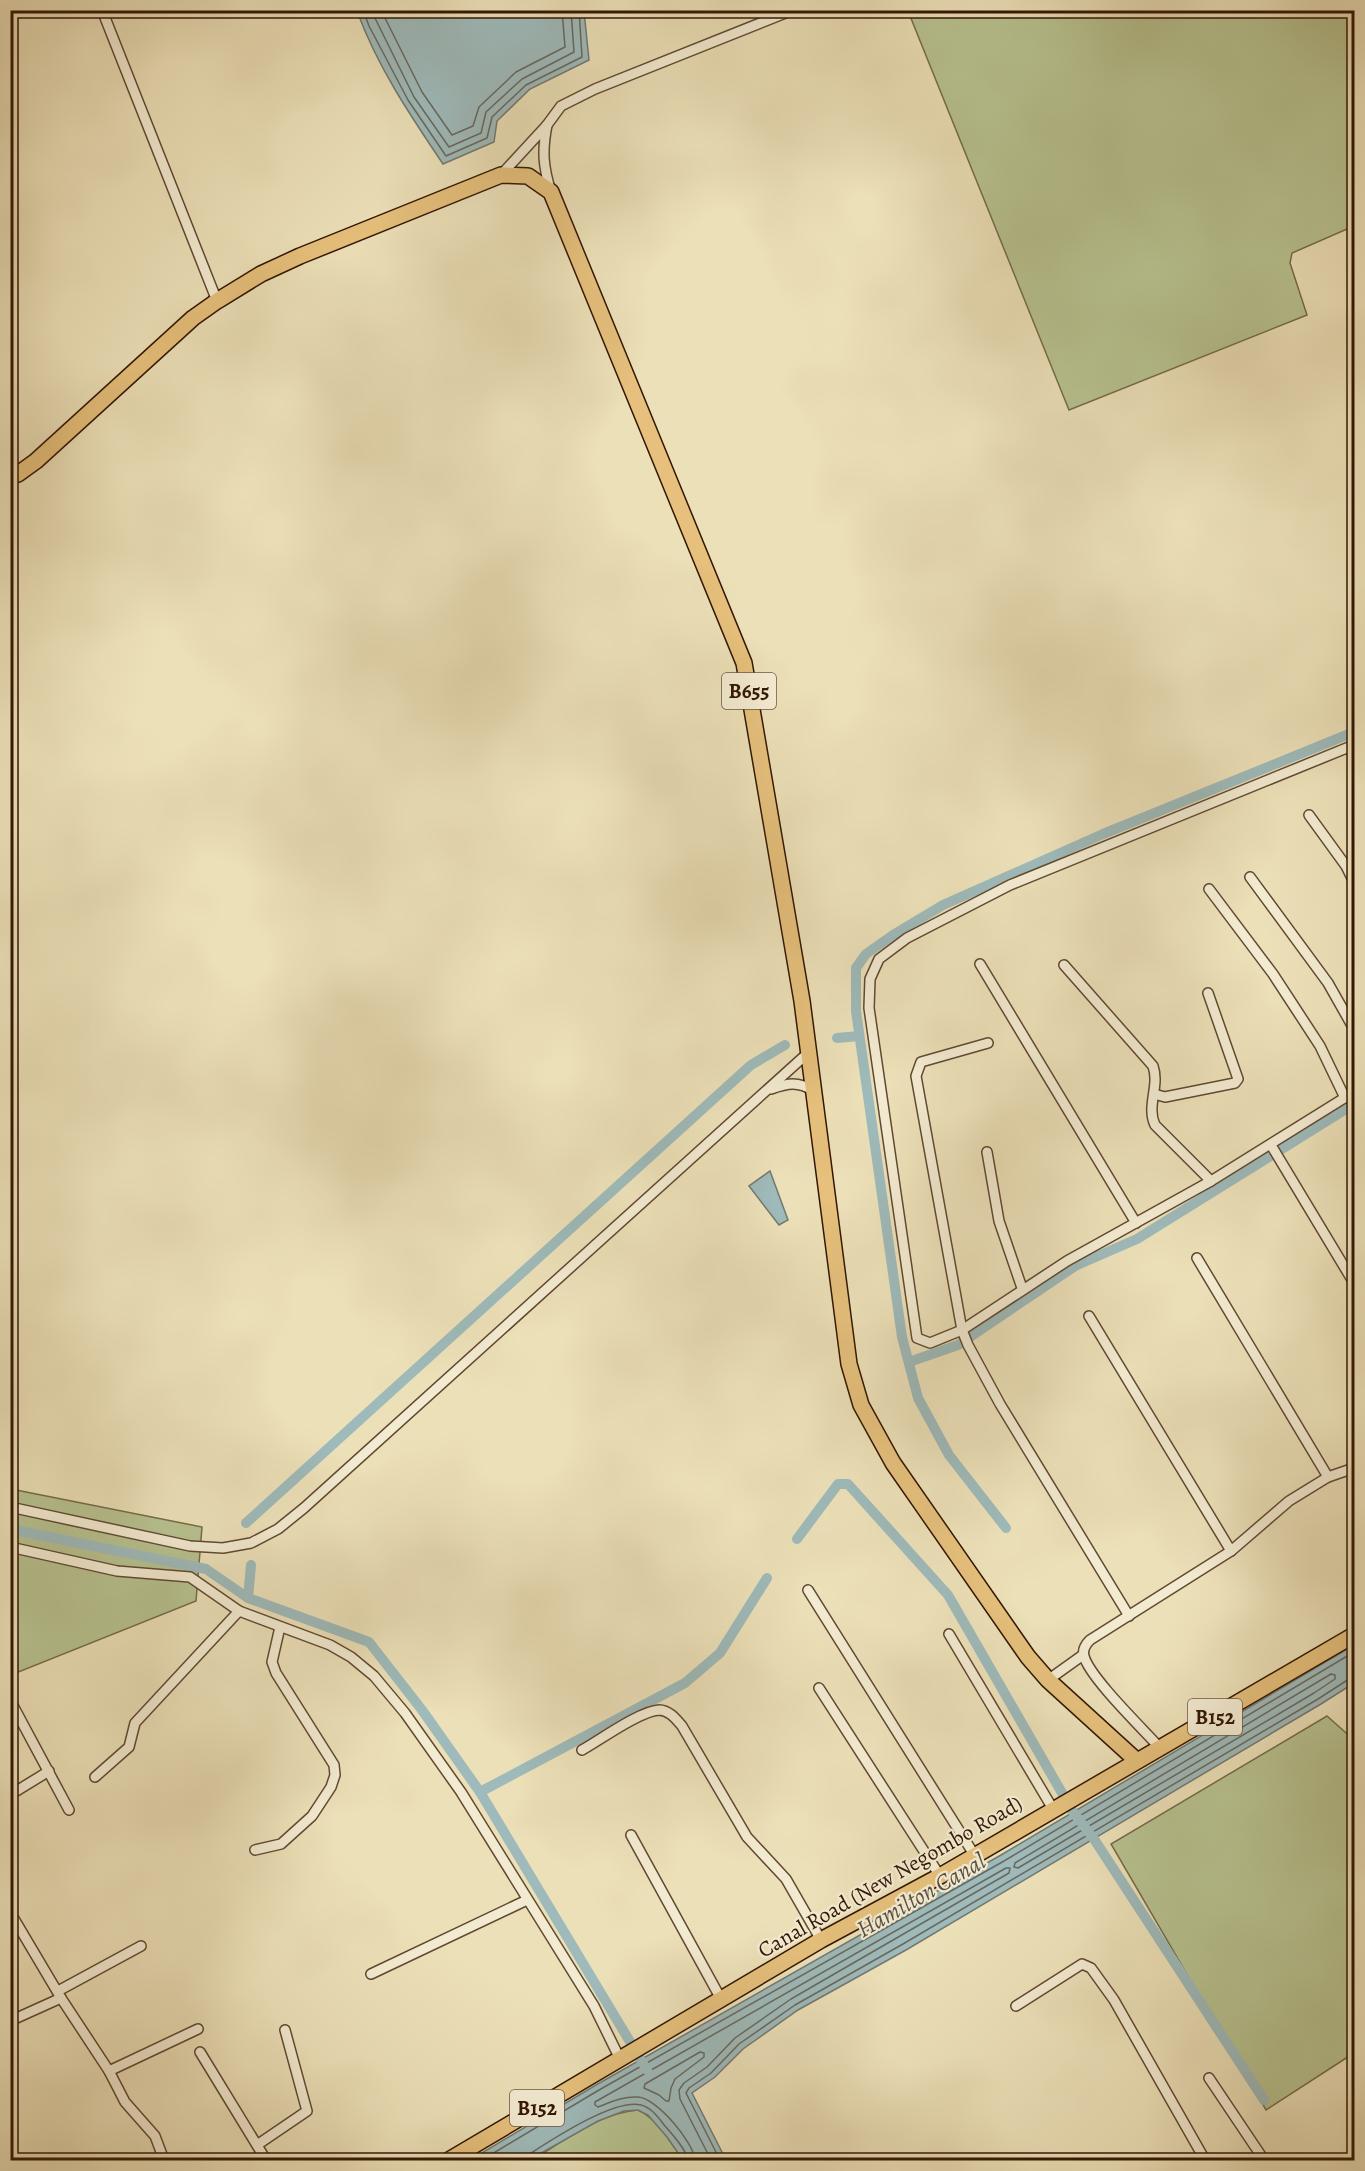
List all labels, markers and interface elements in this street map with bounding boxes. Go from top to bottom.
road number: B655 [722,673,776,709]
road number: B152 [1188,1699,1242,1735]
street label: Canal Road (New Negombo Road) [752,1789,1028,1965]
water label: Hamilton Canal [851,1845,991,1945]
road number: B152 [510,2090,564,2126]

